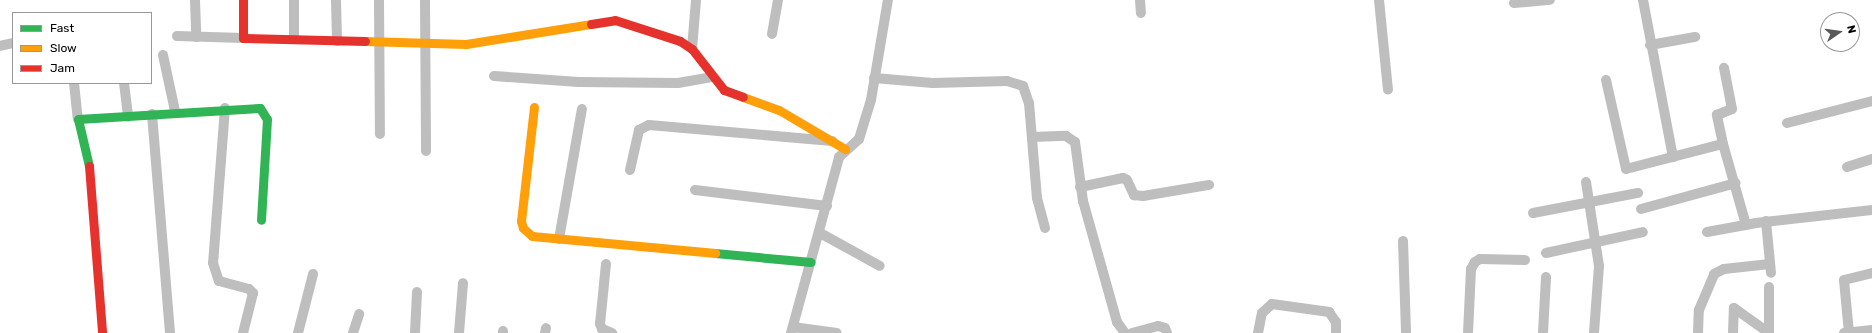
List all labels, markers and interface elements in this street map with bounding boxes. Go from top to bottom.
legend [12,12,152,84]
north arrow [1820,12,1860,52]
text: Fast [50,21,74,35]
text: N [1844,24,1858,35]
text: Slow [50,41,77,55]
text: Jam [50,61,75,75]

